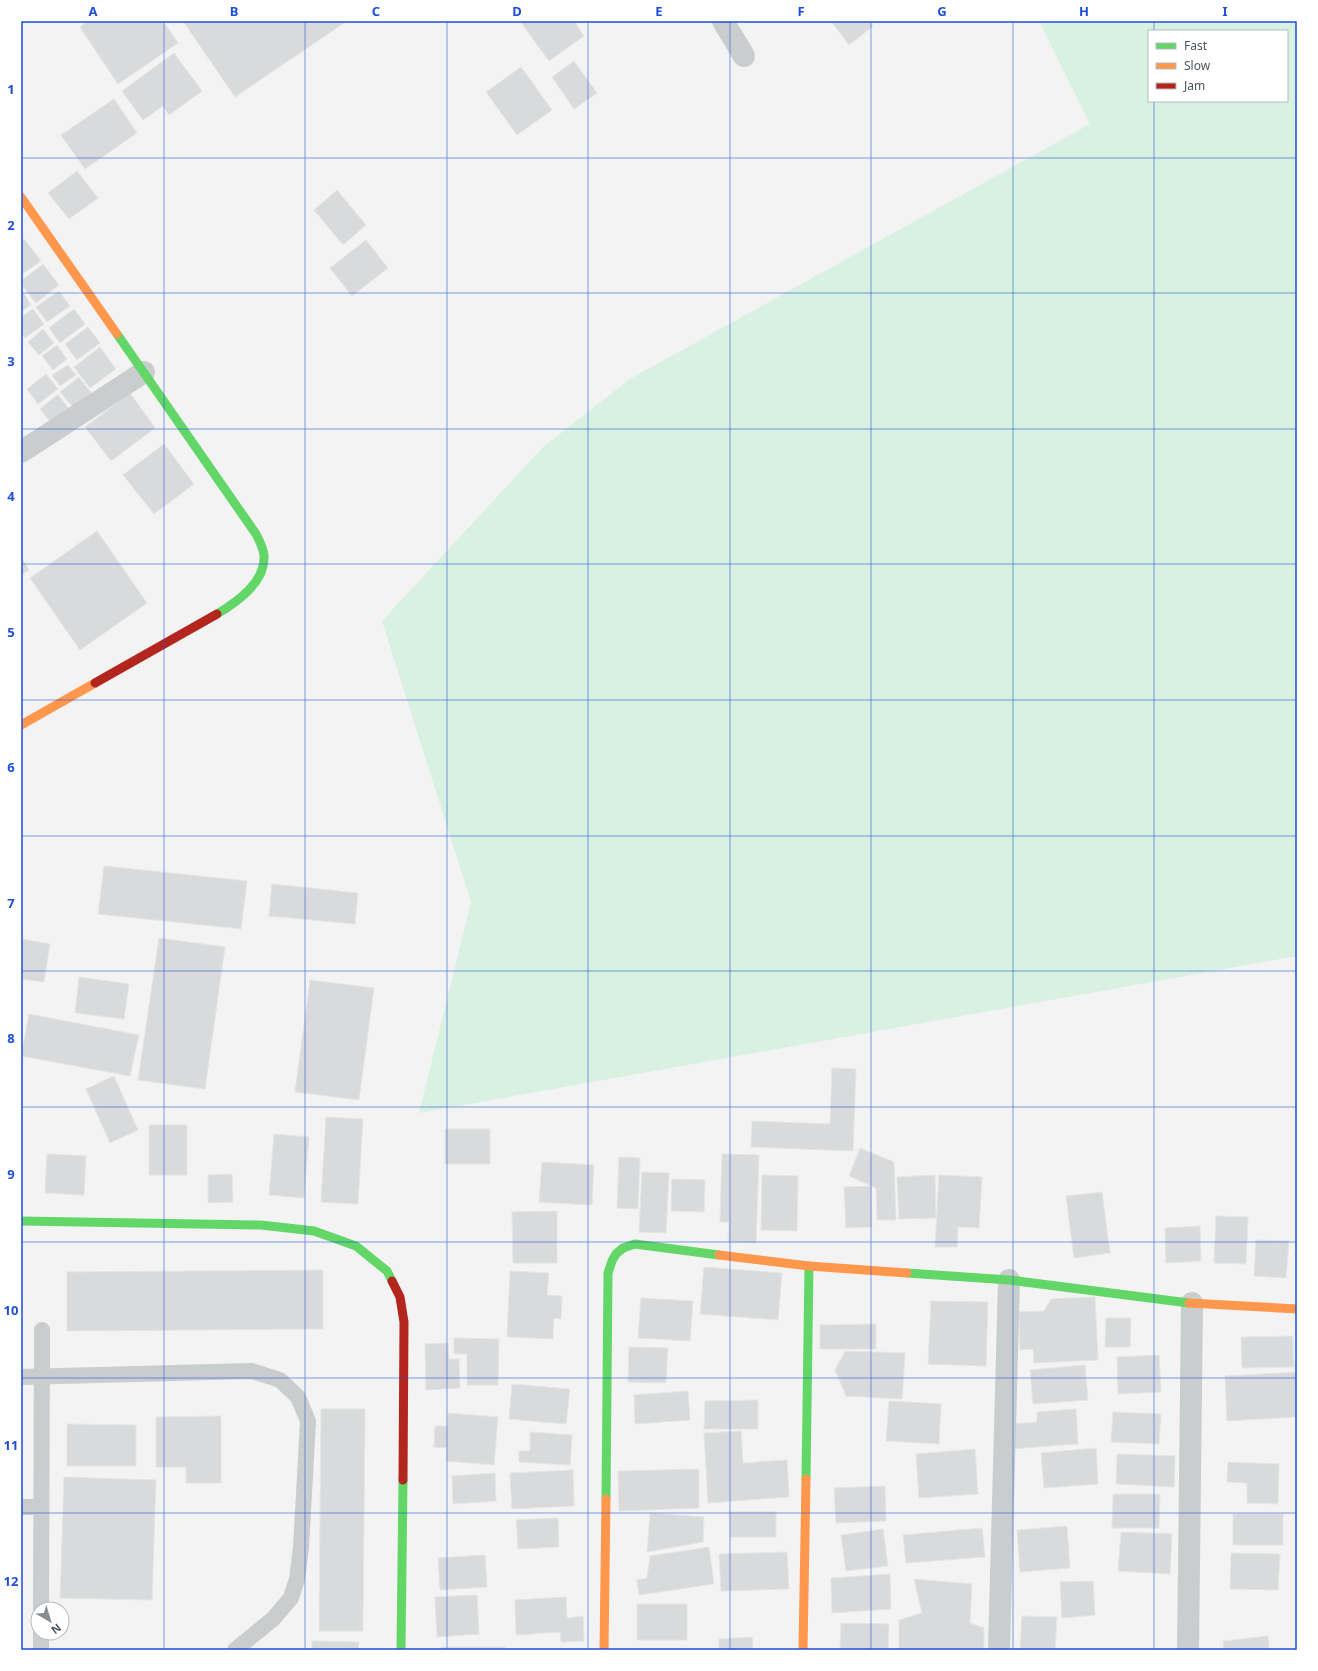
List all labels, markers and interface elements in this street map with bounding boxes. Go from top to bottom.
text: A [89,2,98,20]
text: B [230,2,238,20]
text: C [372,2,380,20]
text: D [512,2,522,20]
text: E [655,2,663,20]
text: F [797,2,805,20]
text: G [937,2,947,20]
text: H [1079,2,1089,20]
text: I [1222,2,1228,20]
legend [1148,30,1288,102]
text: Fast [1184,37,1208,54]
text: Slow [1184,57,1211,74]
text: Jam [1183,77,1205,94]
text: 1 [7,80,15,98]
text: 2 [7,216,15,234]
text: 3 [7,352,15,370]
text: 4 [7,487,15,505]
text: 5 [7,623,15,641]
text: 6 [7,758,15,776]
text: 7 [7,894,15,912]
text: 8 [7,1029,15,1047]
text: 9 [7,1165,15,1183]
text: 10 [4,1301,18,1319]
text: 11 [4,1436,18,1454]
text: 12 [4,1572,18,1590]
north arrow [30,1601,70,1641]
text: N [48,1621,65,1638]

